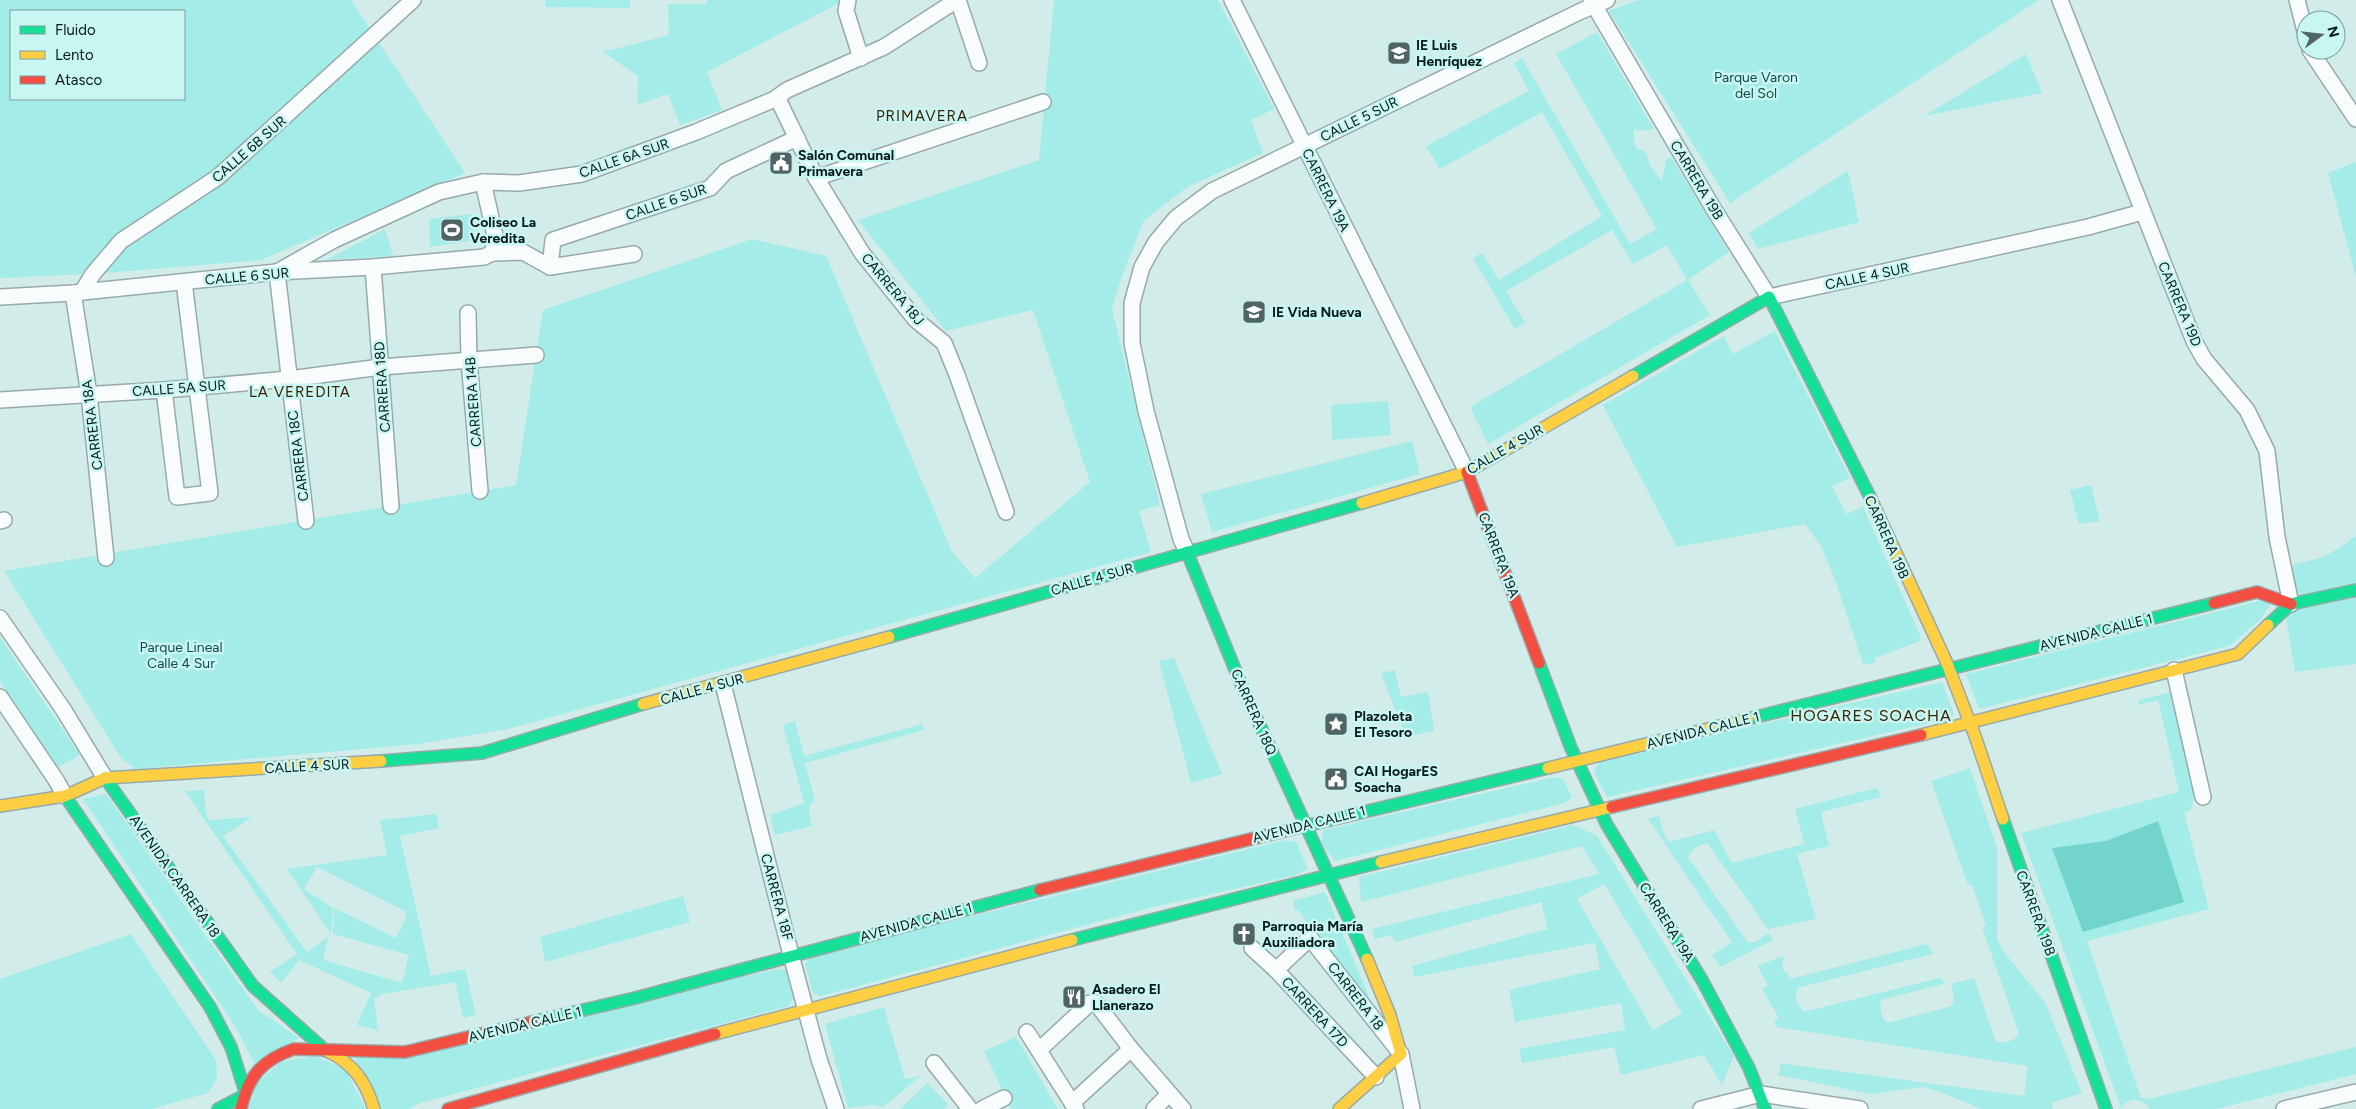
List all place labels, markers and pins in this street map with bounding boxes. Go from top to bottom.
place label: IE Luis Henríquez [1416,37,1482,70]
school or university icon: IE Luis Henríquez [1386,40,1412,66]
place label: Salón Comunal Primavera [798,147,894,180]
public building icon: Salón Comunal Primavera [768,150,794,176]
place label: Coliseo La Veredita [470,214,536,247]
sports icon: Coliseo La Veredita [439,217,465,243]
school or university icon: IE Vida Nueva [1241,299,1267,325]
place label: IE Vida Nueva [1272,304,1362,321]
place label: Plazoleta El Tesoro [1354,708,1412,741]
place icon: Plazoleta El Tesoro [1323,711,1349,737]
place label: CAI HogarES Soacha [1354,763,1438,796]
public building icon: CAI HogarES Soacha [1323,766,1349,792]
place label: Parroquia María Auxiliadora [1262,918,1363,951]
church icon: Parroquia María Auxiliadora [1231,921,1257,947]
place label: Asadero El Llanerazo [1092,981,1161,1014]
restaurant icon: Asadero El Llanerazo [1061,984,1087,1010]

